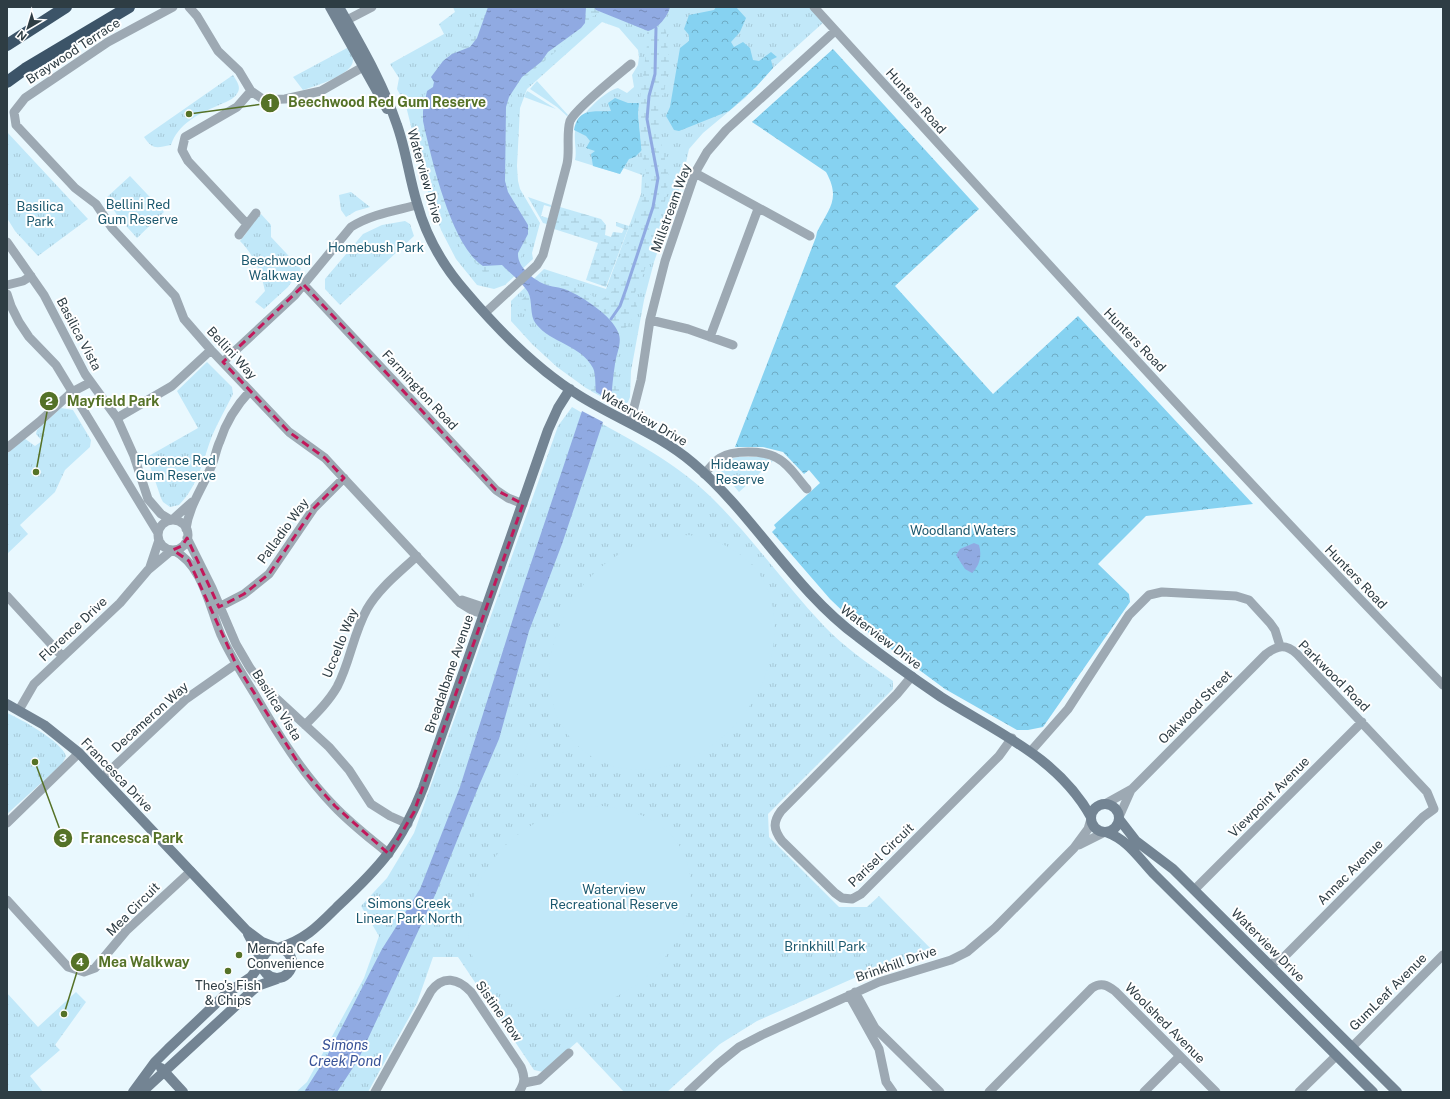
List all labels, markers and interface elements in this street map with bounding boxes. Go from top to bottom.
north arrow [8,8,48,48]
street label: Braywood Terrace [23,15,123,87]
text: N [15,29,29,43]
street label: Hunters Road [883,65,949,137]
callout: Beechwood Red Gum Reserve [260,90,494,116]
text: Beechwood Red Gum Reserve [288,94,486,110]
text: 1 [267,96,273,110]
street label: Waterview Drive [404,127,446,225]
street label: Millstream Way [648,162,694,254]
park label: Bellini Red Gum Reserve [98,197,178,227]
park label: Basilica Park [17,199,63,229]
park label: Homebush Park [328,240,424,255]
park label: Beechwood Walkway [241,253,311,283]
street label: Basilica Vista [53,295,105,373]
street label: Hunters Road [1101,305,1169,375]
street label: Bellini Way [204,324,260,382]
street label: Farmington Road [379,347,461,433]
street label: Waterview Drive [598,387,690,449]
callout: Mayfield Park [39,388,168,414]
text: Mayfield Park [67,393,159,409]
text: 2 [45,394,53,408]
park label: Florence Red Gum Reserve [136,453,216,483]
park label: Hideaway Reserve [710,457,770,487]
street label: Palladio Way [254,495,312,567]
park label: Woodland Waters [910,523,1016,538]
street label: Hunters Road [1322,542,1390,612]
street label: Florence Drive [36,594,110,664]
street label: Waterview Drive [837,602,925,672]
street label: Uccello Way [319,606,361,680]
street label: Breadalbane Avenue [422,613,476,735]
street label: Parkwood Road [1295,637,1373,715]
street label: Basilica Vista [249,667,305,743]
street label: Oakwood Street [1155,667,1235,747]
street label: Decameron Way [109,679,191,755]
street label: Francesca Drive [78,735,156,815]
street label: Viewpoint Avenue [1226,754,1312,840]
street label: Parisel Circuit [845,820,917,890]
callout: Francesca Park [53,825,191,851]
text: Francesca Park [81,830,183,846]
text: 3 [59,831,67,845]
street label: Annac Avenue [1314,836,1386,908]
street label: Mea Circuit [103,879,163,939]
park label: Waterview Recreational Reserve [550,882,678,912]
park label: Simons Creek Linear Park North [356,896,462,926]
street label: Waterview Drive [1228,905,1308,985]
park label: Brinkhill Park [784,939,866,954]
place label: Mernda Cafe Convenience [247,941,325,971]
street label: Brinkhill Drive [854,943,938,985]
callout: Mea Walkway [70,949,198,975]
marker: Mernda Cafe Convenience [234,950,244,960]
street label: GumLeaf Avenue [1346,950,1430,1034]
text: Mea Walkway [98,954,190,970]
text: 4 [76,955,84,969]
marker: Theo's Fish & Chips [223,966,233,976]
place label: Theo's Fish & Chips [195,978,261,1008]
street label: Sistine Row [473,978,525,1044]
street label: Woolshed Avenue [1122,980,1208,1066]
water label: Simons Creek Pond [309,1037,381,1069]

